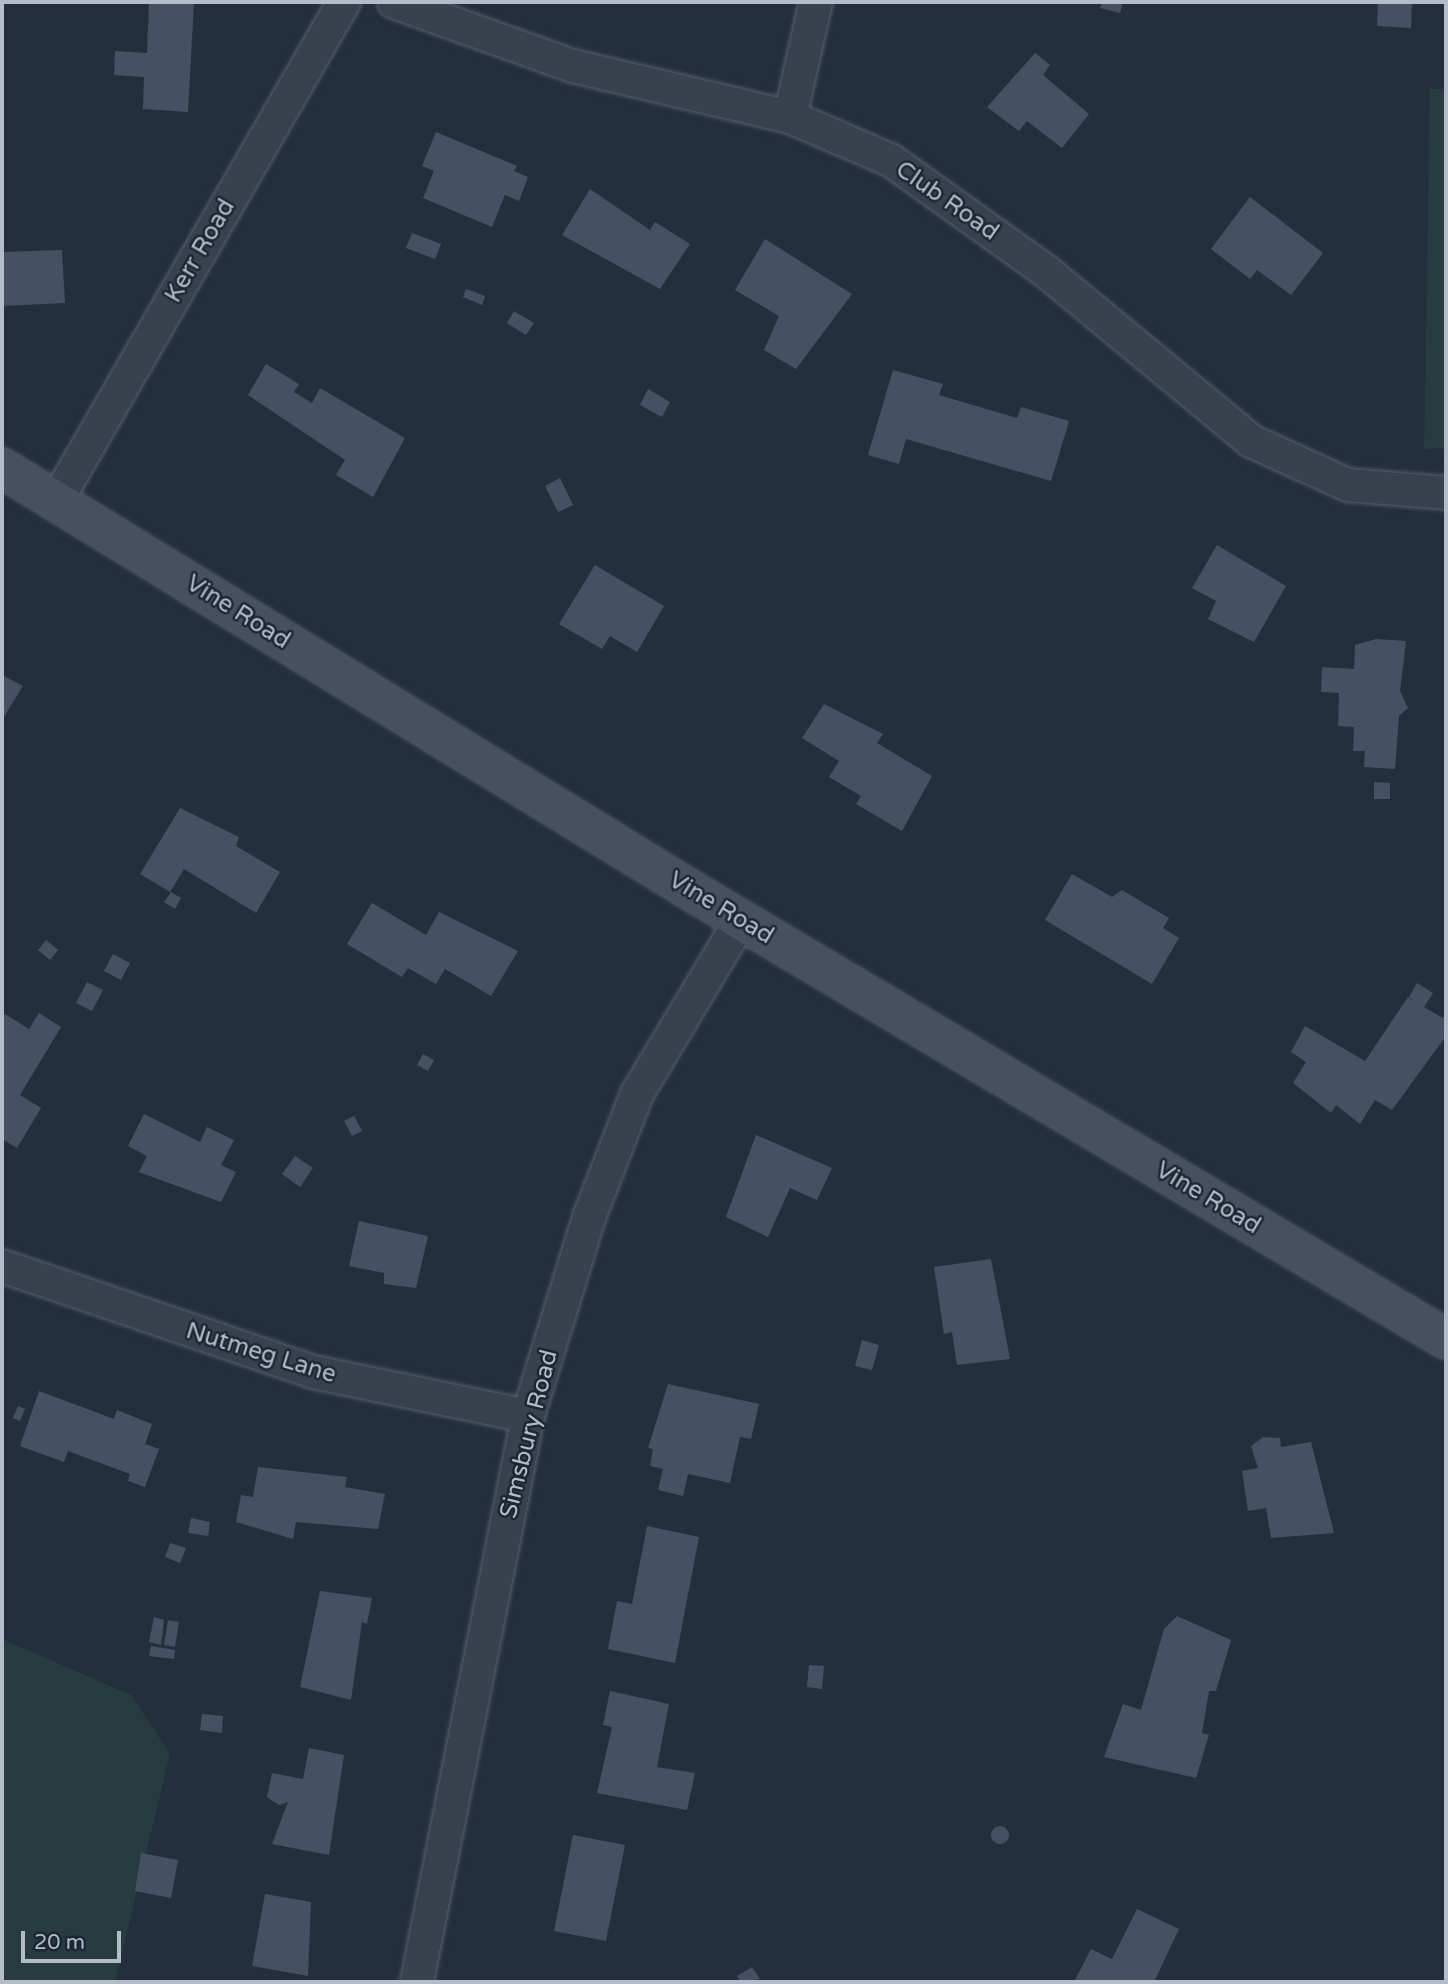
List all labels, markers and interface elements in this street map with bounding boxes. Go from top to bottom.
street label: Club Road [890,155,1004,247]
street label: Kerr Road [159,194,241,308]
street label: Vine Road [181,569,295,655]
street label: Vine Road [663,865,779,951]
street label: Vine Road [1150,1155,1266,1241]
street label: Nutmeg Lane [183,1317,339,1389]
street label: Simsbury Road [494,1347,564,1521]
scale bar [24,1918,124,1962]
text: 20 m [34,1930,85,1955]

